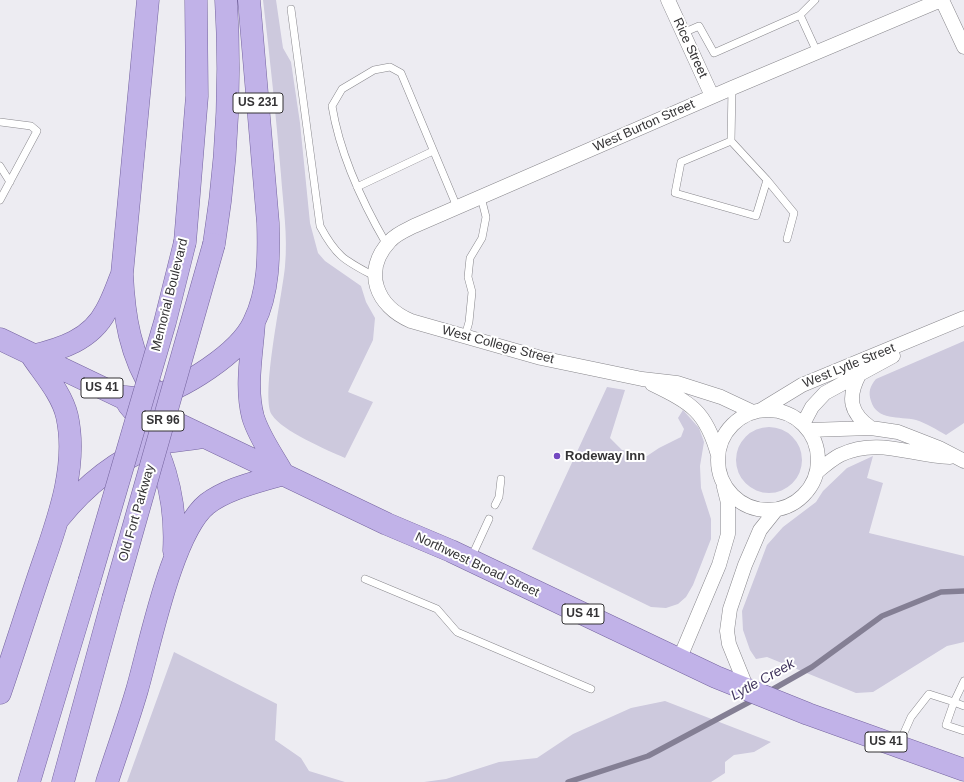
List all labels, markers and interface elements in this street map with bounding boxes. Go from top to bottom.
street label: Rice Street [669,16,711,80]
road number: US 231 [233,93,283,113]
street label: West Burton Street [591,97,697,155]
street label: Memorial Boulevard [148,237,192,353]
street label: West College Street [440,323,556,367]
street label: West Lytle Street [801,340,897,392]
road number: US 41 [81,378,123,398]
road number: SR 96 [142,411,184,431]
place label: Rodeway Inn [565,448,645,464]
marker: Rodeway Inn [552,451,562,461]
street label: Old Fort Parkway [116,463,158,563]
street label: Northwest Broad Street [412,529,542,601]
road number: US 41 [562,604,604,624]
water label: Lytle Creek [728,656,798,704]
road number: US 41 [865,732,907,752]

